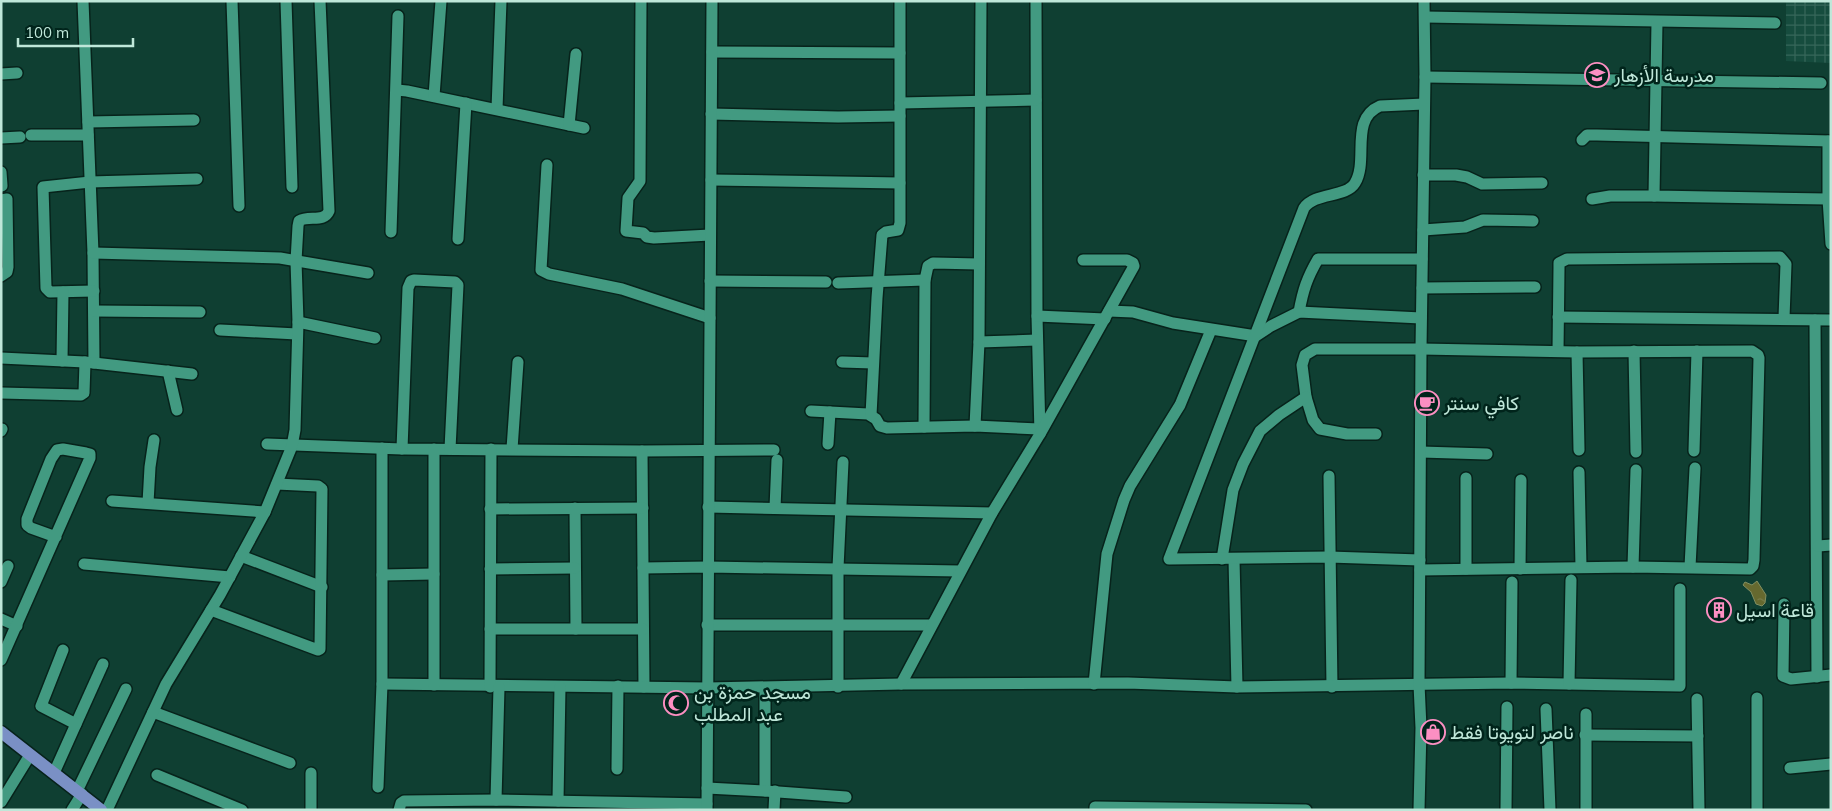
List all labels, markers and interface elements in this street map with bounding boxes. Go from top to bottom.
scale bar [18,15,132,47]
text: 100 m [25,23,69,42]
school or university icon: مدرسة الأزهار [1584,62,1610,88]
place label: مدرسة الأزهار [1613,63,1714,87]
cafe icon: كافي سنتر [1414,390,1440,416]
place label: كافي سنتر [1443,391,1519,419]
building icon: قاعة اسيل [1706,597,1732,623]
place label: قاعة اسيل [1736,598,1814,622]
place label: مسجد حمزة بن عبد المطلب [694,680,811,726]
mosque icon: مسجد حمزة بن عبد المطلب [663,690,689,716]
shop icon: ناصر لتويوتا فقط [1420,719,1446,745]
place label: ناصر لتويوتا فقط [1450,720,1574,744]

